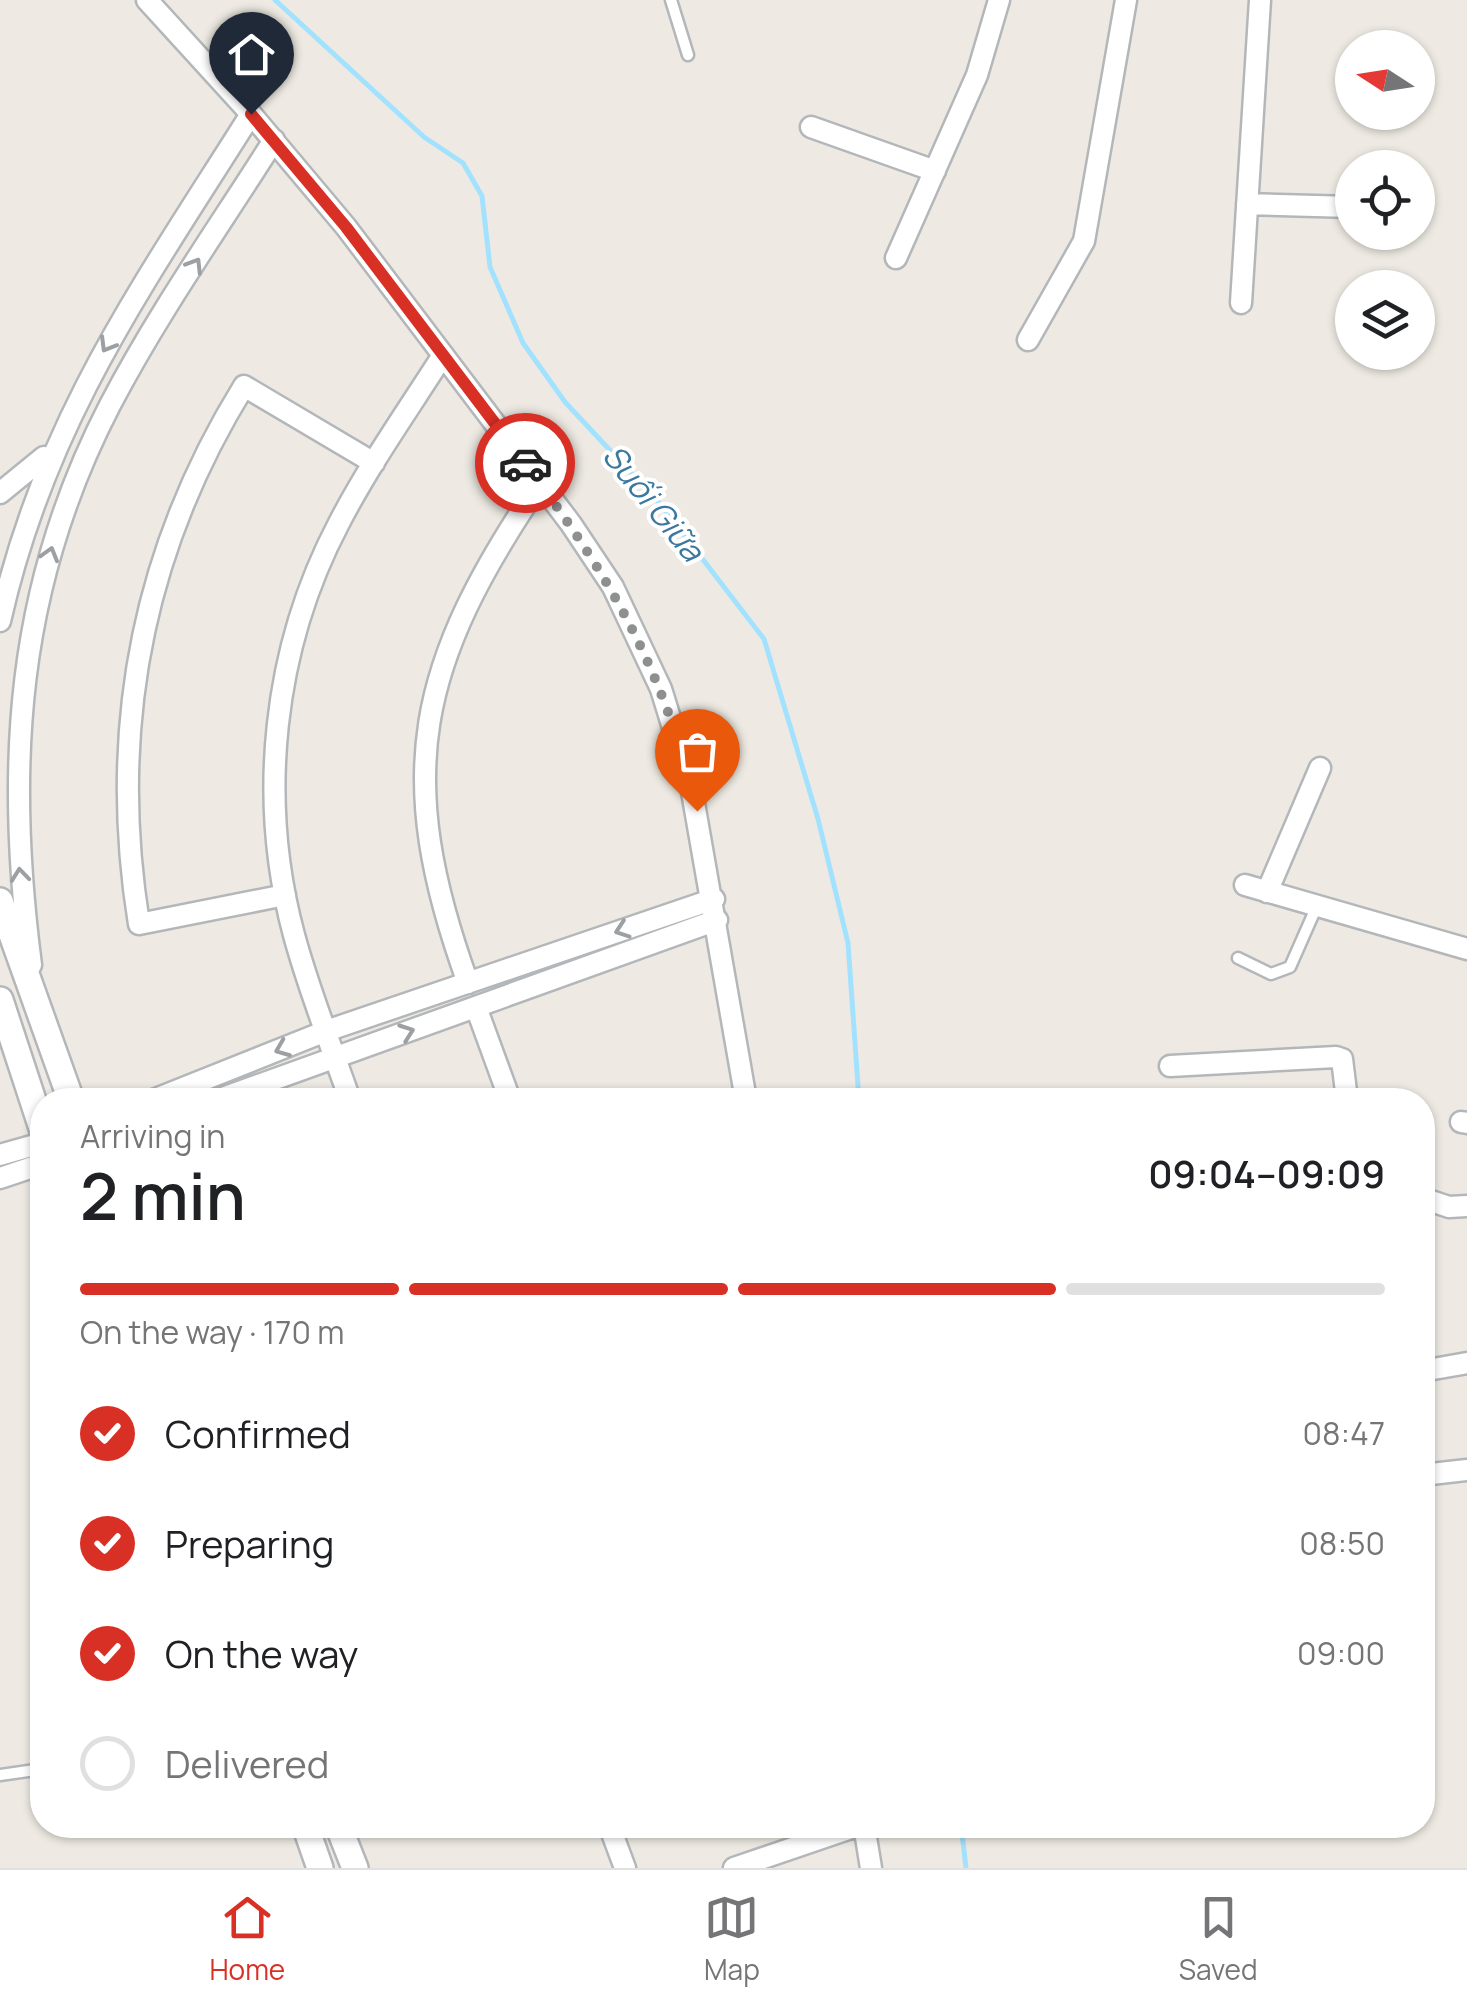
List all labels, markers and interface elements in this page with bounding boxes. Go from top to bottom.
pin [209,12,294,115]
icon: home [224,27,279,82]
north arrow [1335,30,1435,130]
map controls [1335,30,1435,370]
button: locate [1335,150,1435,250]
one-way arrow [183,257,202,275]
button: layers [1335,270,1435,370]
one-way arrow [99,334,119,352]
courier [475,413,575,513]
water label: Suối Giữa [593,435,716,572]
icon: car [498,436,553,491]
one-way arrow [39,546,60,563]
pin [655,709,740,812]
icon: bag [670,724,725,779]
one-way arrow [10,867,31,883]
one-way arrow [614,919,631,939]
one-way arrow [398,1023,415,1044]
one-way arrow [274,1037,292,1057]
text: Arriving in [80,1114,225,1158]
text: 09:04–09:09 [1148,1147,1385,1199]
text: 2 min [80,1151,246,1240]
text: On the way · 170 m [80,1310,344,1354]
icon: check [80,1406,135,1461]
text: Confirmed [165,1407,351,1459]
text: 08:47 [1302,1411,1385,1455]
icon: check [80,1516,135,1571]
text: Preparing [165,1517,334,1569]
text: 08:50 [1299,1521,1385,1565]
icon: check [80,1626,135,1681]
text: On the way [165,1627,358,1679]
text: 09:00 [1297,1631,1385,1675]
text: Delivered [165,1737,329,1789]
tab: Home [209,1890,285,1988]
tab: Map [704,1890,760,1988]
tab: Saved [1179,1890,1258,1988]

